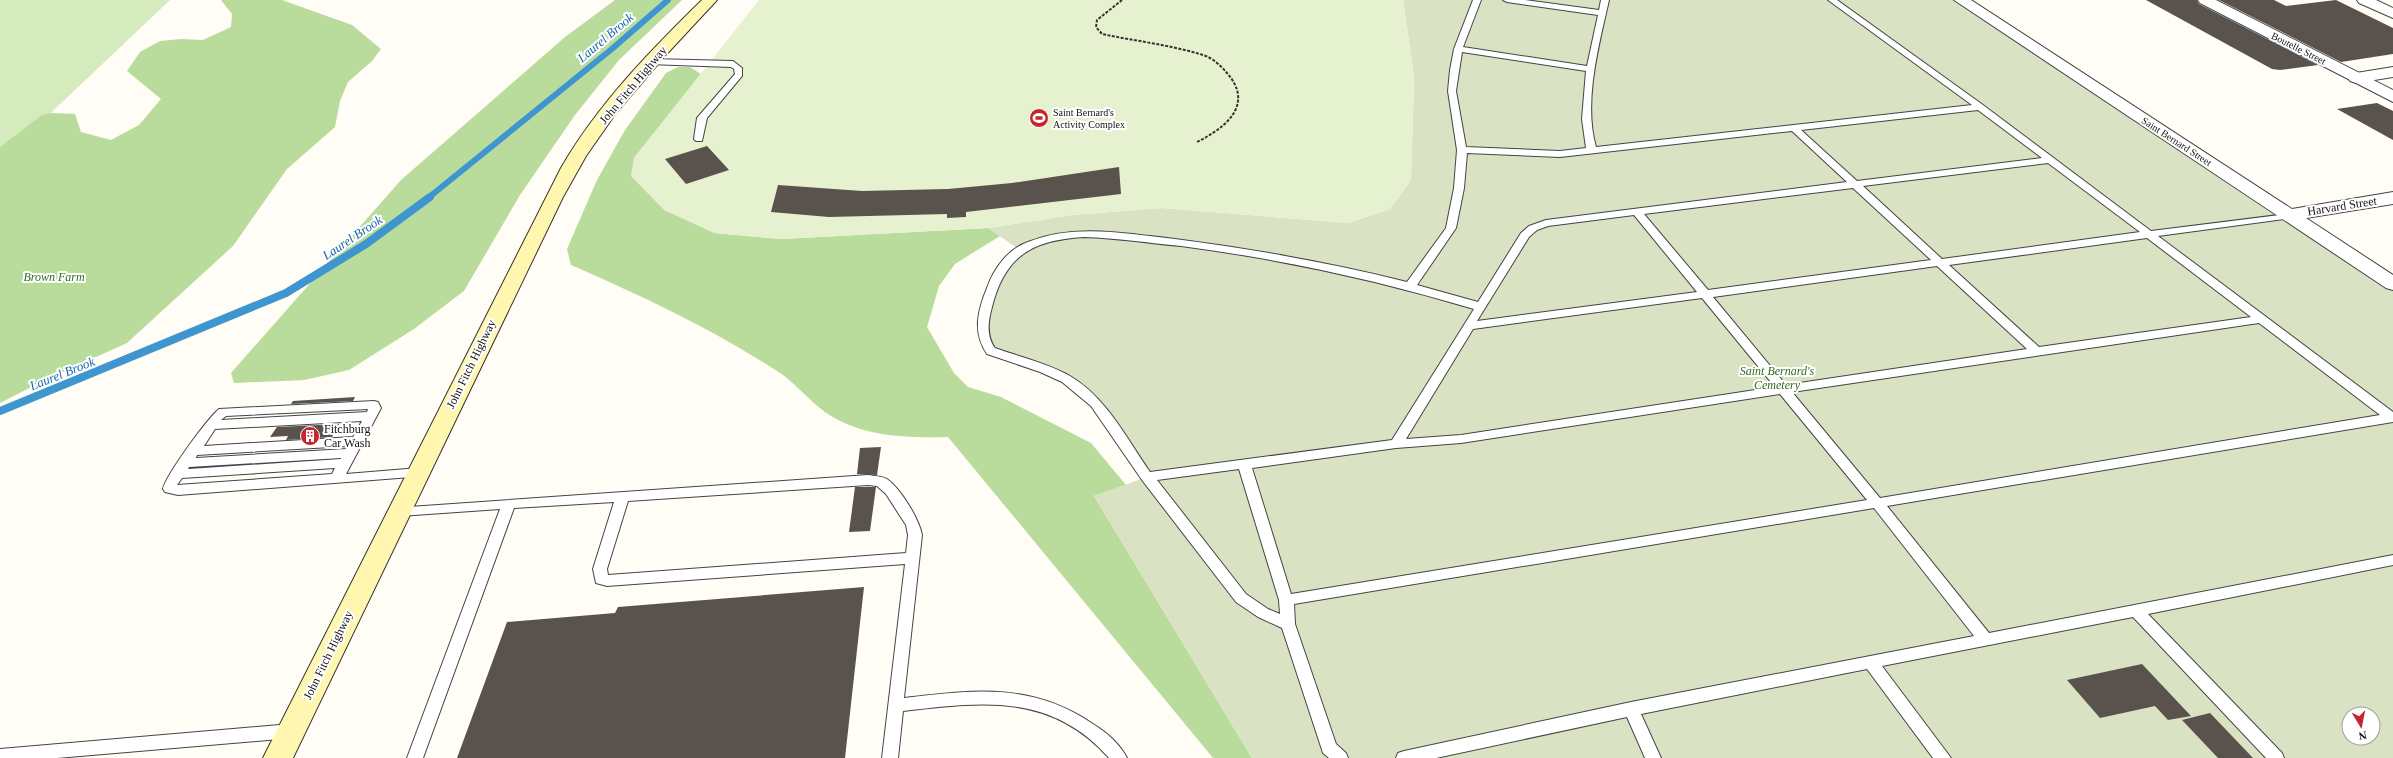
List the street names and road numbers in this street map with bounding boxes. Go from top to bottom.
street label: Boutelle Street [2270,30,2328,67]
street label: John Fitch Highway [596,43,670,127]
street label: Saint Bernard Street [2140,115,2214,168]
street label: Harvard Street [2306,193,2378,218]
street label: John Fitch Highway [443,317,499,411]
street label: John Fitch Highway [300,608,356,702]

